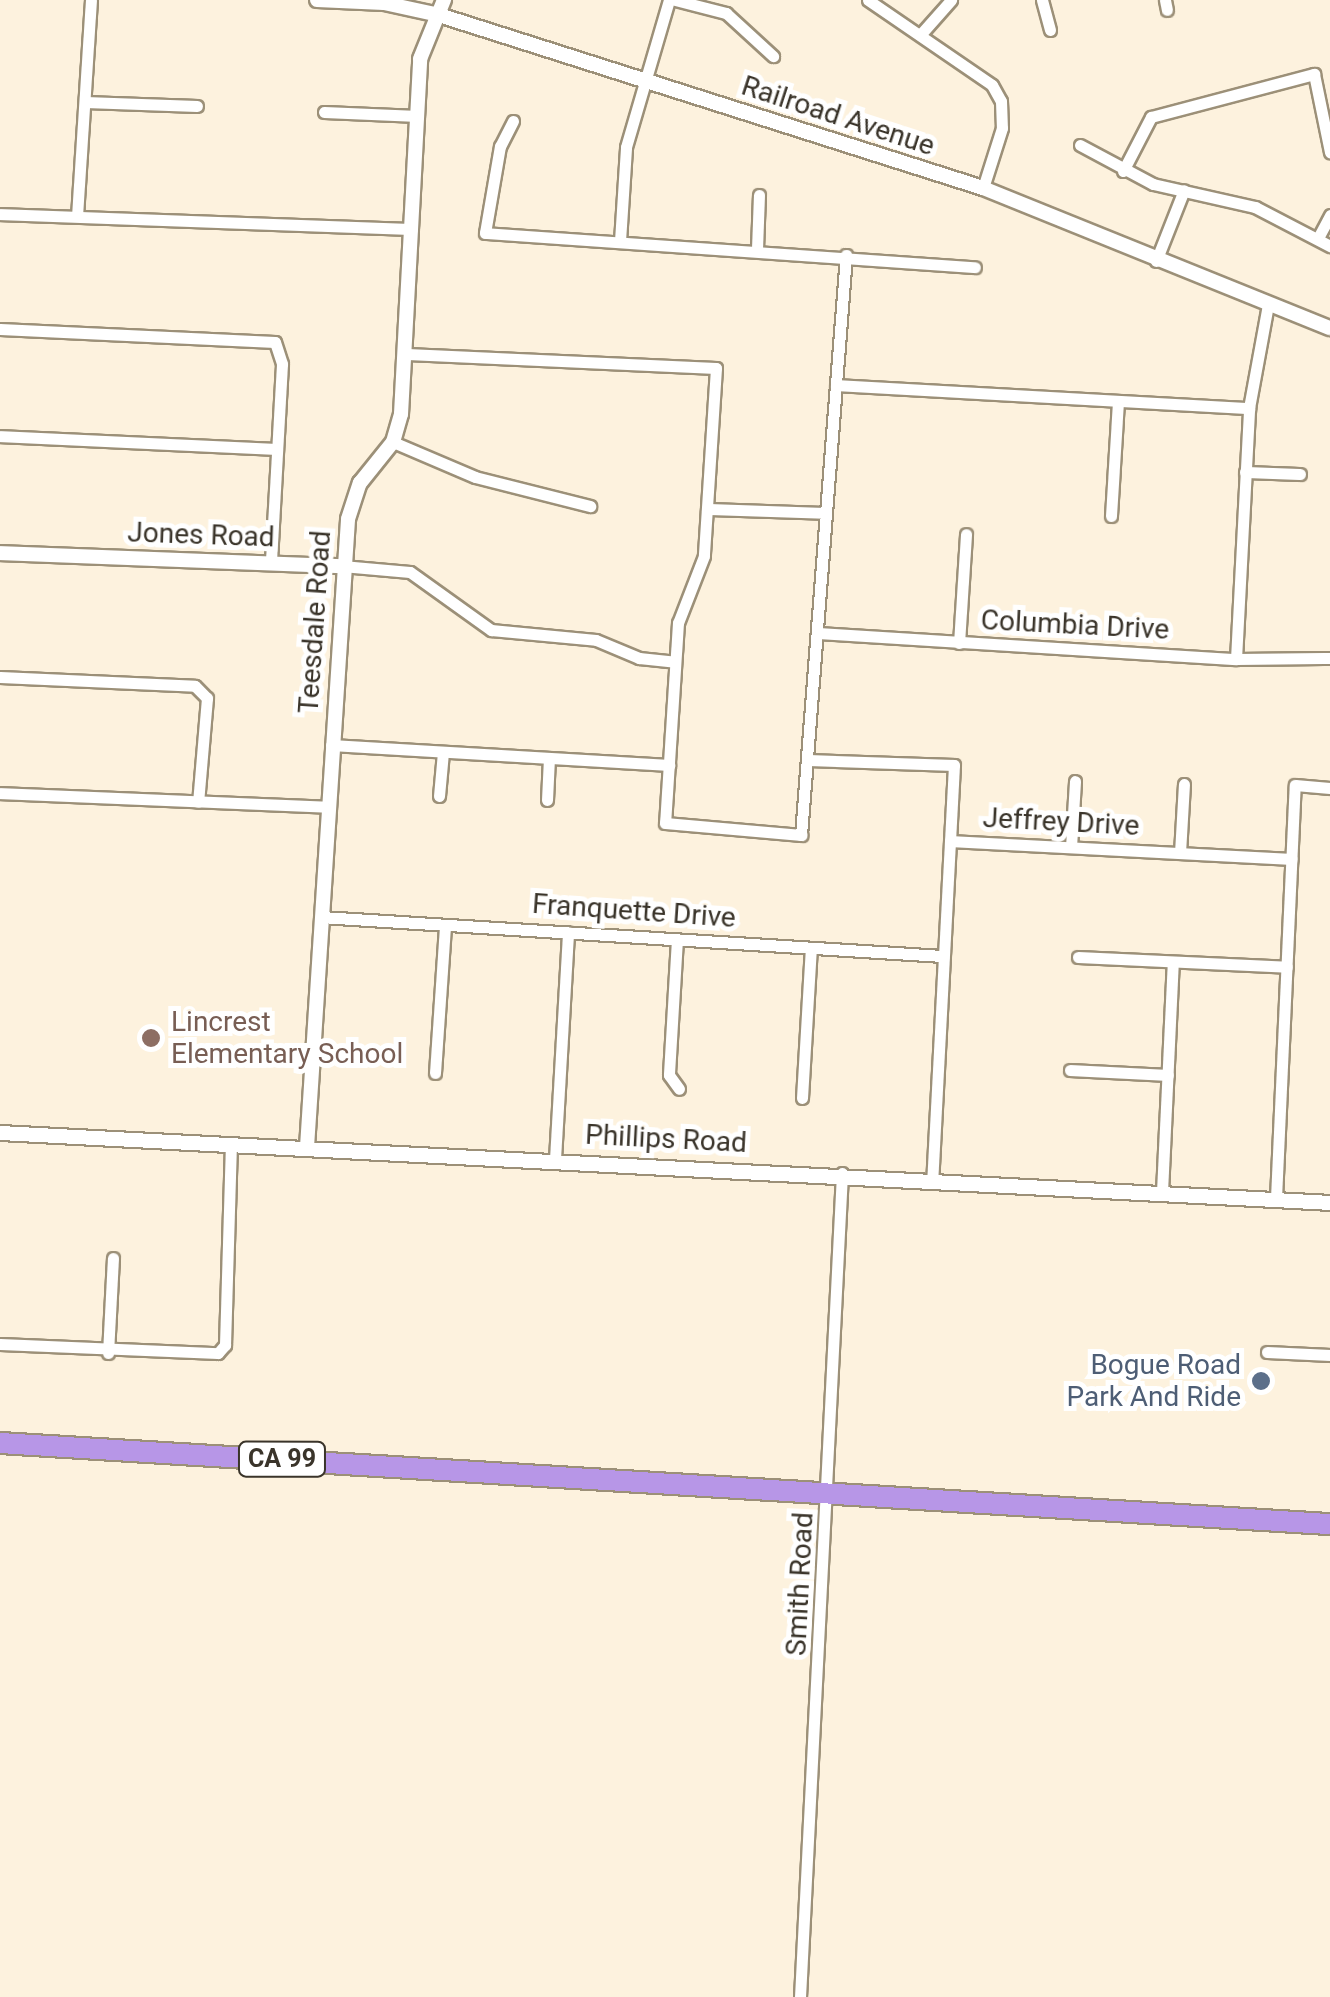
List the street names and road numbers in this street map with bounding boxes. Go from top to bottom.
street label: Railroad Avenue [737,69,939,163]
street label: Jones Road [127,516,275,554]
street label: Teesdale Road [292,529,338,715]
street label: Columbia Drive [980,603,1170,647]
street label: Jeffrey Drive [982,801,1140,843]
street label: Franquette Drive [531,887,737,935]
street label: Phillips Road [584,1118,748,1160]
road number: CA 99 [237,1439,327,1479]
street label: Smith Road [779,1511,821,1657]

